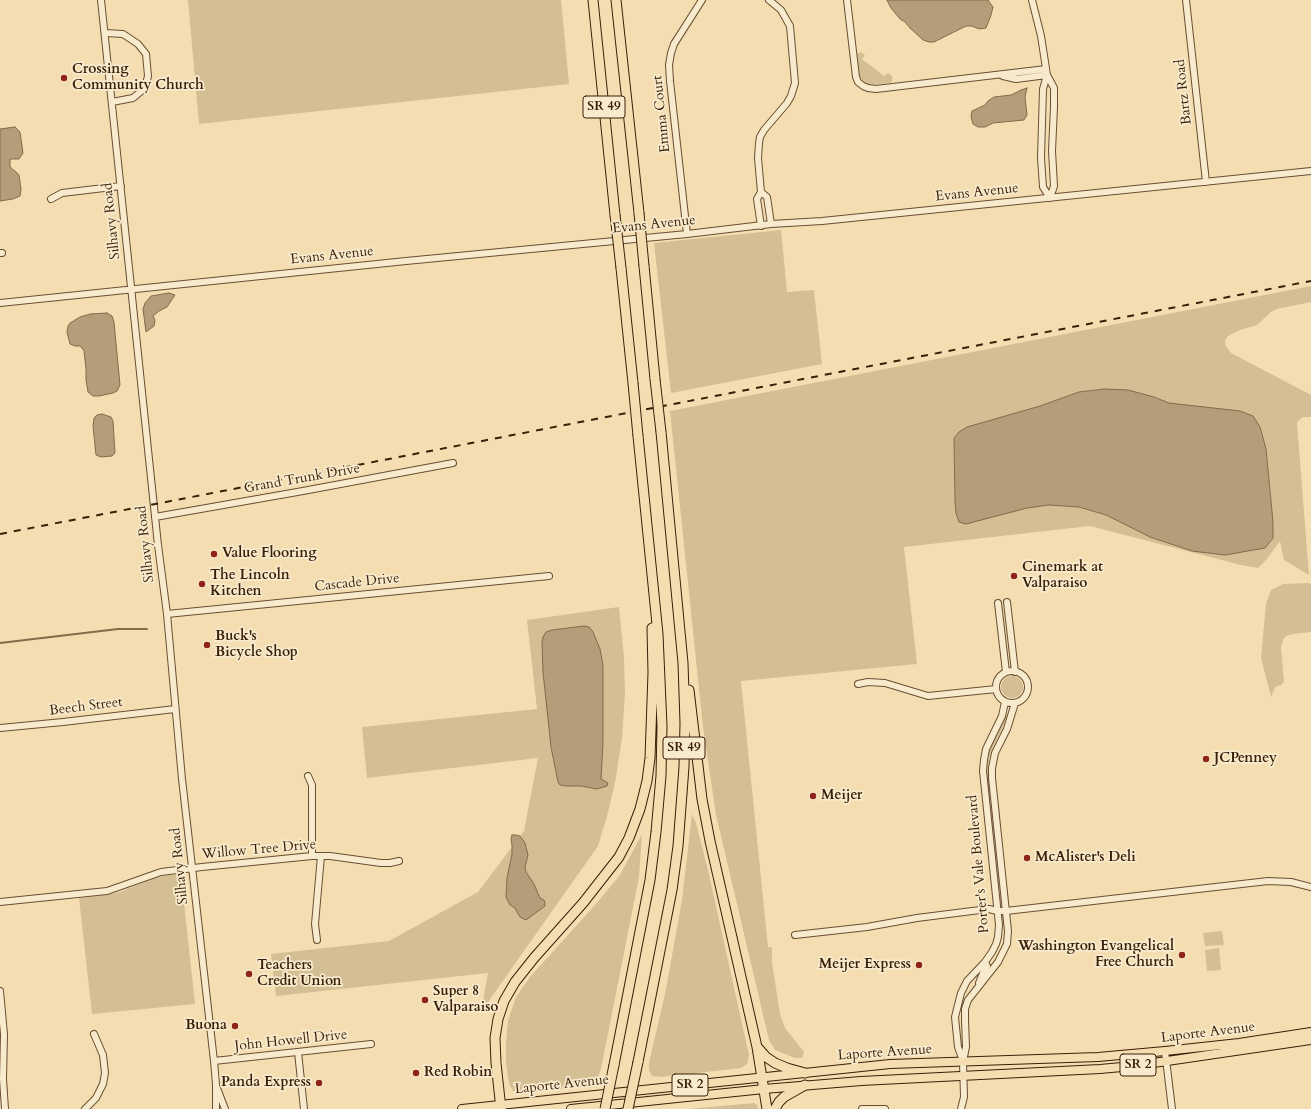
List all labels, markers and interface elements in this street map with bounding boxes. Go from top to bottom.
street label: Bartz Road [1172,58,1196,126]
place label: Crossing Community Church [72,62,204,94]
marker: Crossing Community Church [59,73,69,83]
street label: Emma Court [650,75,674,153]
road number: SR 49 [583,96,625,118]
street label: Evans Avenue [935,180,1019,206]
street label: Silhavy Road [100,182,124,260]
street label: Evans Avenue [612,212,696,238]
street label: Evans Avenue [290,243,374,269]
street label: Grand Trunk Drive [243,461,361,497]
street label: Silhavy Road [134,505,158,583]
place label: Value Flooring [222,546,317,562]
marker: Value Flooring [209,549,219,559]
place label: Cinemark at Valparaiso [1022,560,1103,592]
place label: The Lincoln Kitchen [210,568,290,600]
street label: Cascade Drive [314,570,400,596]
marker: Cinemark at Valparaiso [1009,571,1019,581]
marker: The Lincoln Kitchen [197,579,207,589]
place label: Buck's Bicycle Shop [215,629,298,662]
marker: Buck's Bicycle Shop [202,640,212,650]
street label: Beech Street [48,694,124,720]
road number: SR 49 [663,737,705,759]
place label: JCPenney [1214,751,1277,767]
marker: JCPenney [1201,754,1211,764]
place label: Meijer [821,788,862,804]
marker: Meijer [808,791,818,801]
street label: Porter's Vale Boulevard [965,794,993,934]
street label: Silhavy Road [168,827,192,905]
street label: Willow Tree Drive [201,837,317,863]
place label: McAlister's Deli [1035,850,1136,866]
marker: McAlister's Deli [1022,853,1032,863]
place label: Washington Evangelical Free Church [1018,939,1174,972]
marker: Washington Evangelical Free Church [1177,950,1187,960]
place label: Meijer Express [819,957,911,973]
place label: Teachers Credit Union [257,958,342,990]
marker: Meijer Express [914,960,924,970]
marker: Teachers Credit Union [244,969,254,979]
place label: Super 8 Valparaiso [433,984,499,1016]
marker: Super 8 Valparaiso [420,995,430,1005]
place label: Buona [185,1018,227,1034]
street label: Laporte Avenue [1160,1019,1256,1047]
marker: Buona [230,1021,240,1031]
street label: John Howell Drive [234,1027,348,1055]
street label: Laporte Avenue [837,1041,933,1065]
road number: SR 2 [1120,1054,1156,1076]
place label: Red Robin [424,1065,492,1081]
marker: Red Robin [411,1068,421,1078]
street label: Laporte Avenue [514,1072,610,1098]
road number: SR 2 [672,1074,708,1096]
place label: Panda Express [221,1075,311,1091]
marker: Panda Express [314,1078,324,1088]

